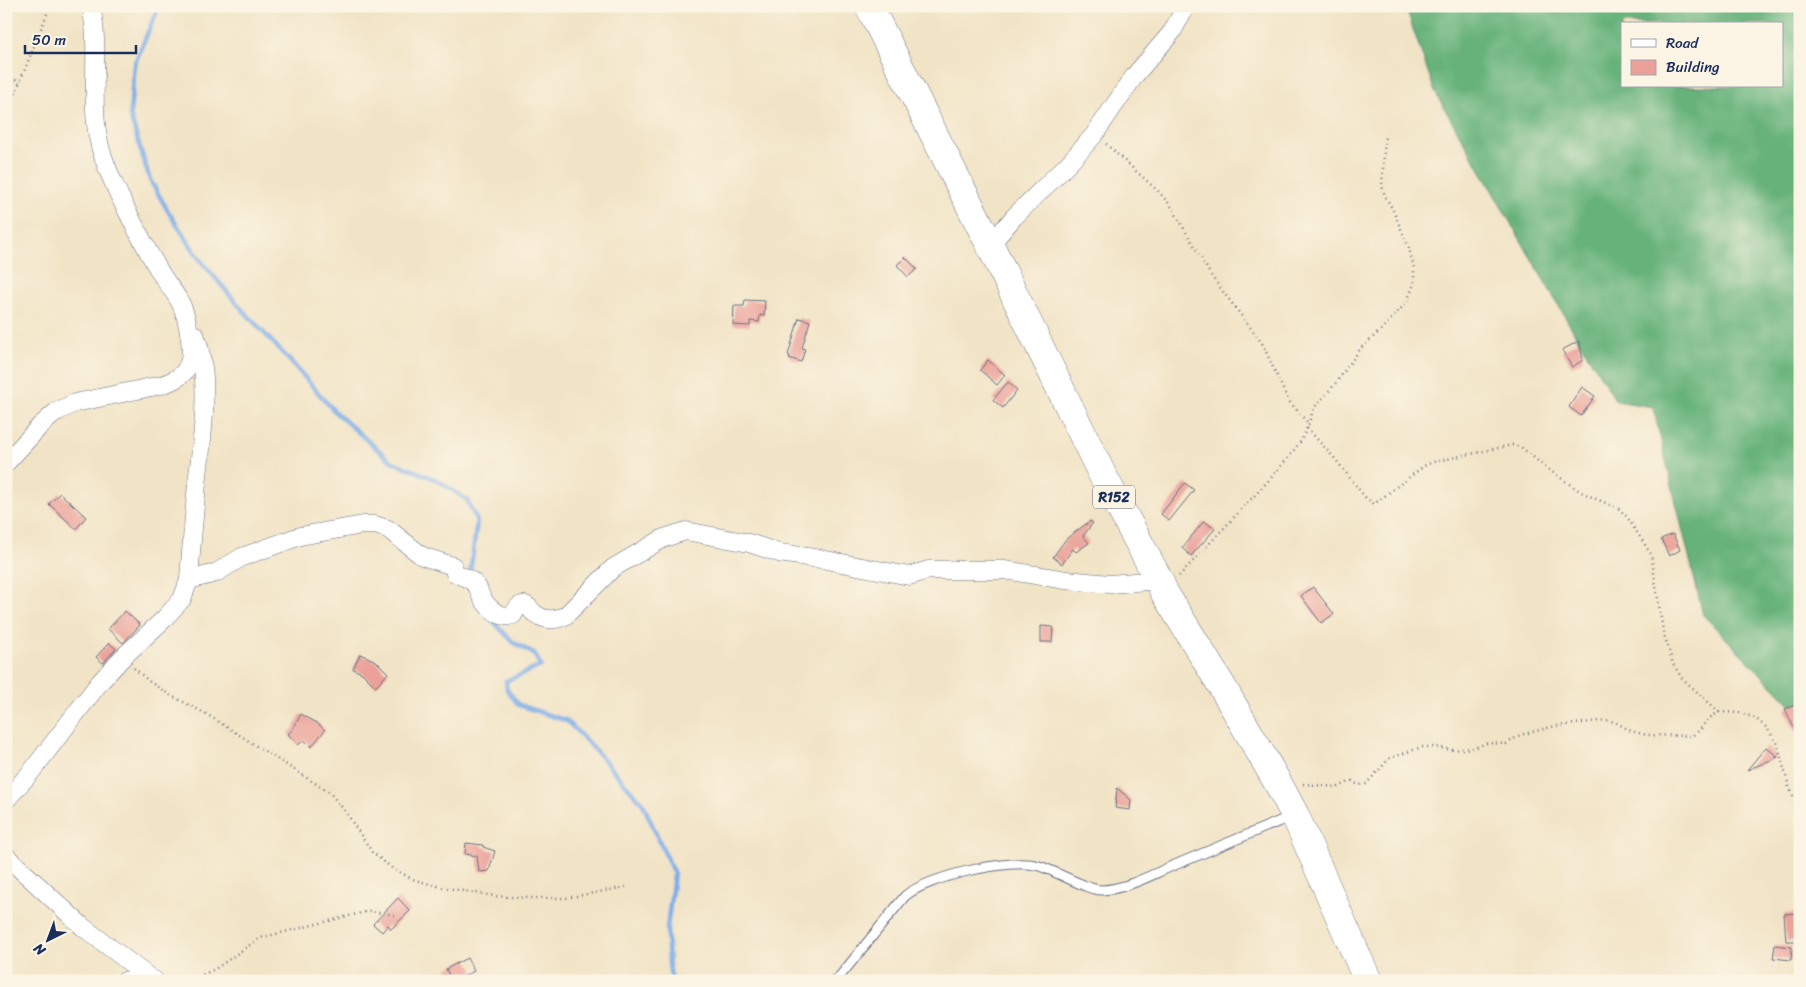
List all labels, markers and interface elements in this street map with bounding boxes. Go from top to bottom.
scale bar [25,22,136,54]
legend [1621,22,1784,88]
text: 50 m [32,27,67,53]
text: Road [1666,30,1699,56]
text: Building [1666,54,1720,80]
road number: R152 [1093,486,1135,508]
north arrow [22,914,72,964]
text: N [27,937,52,962]

